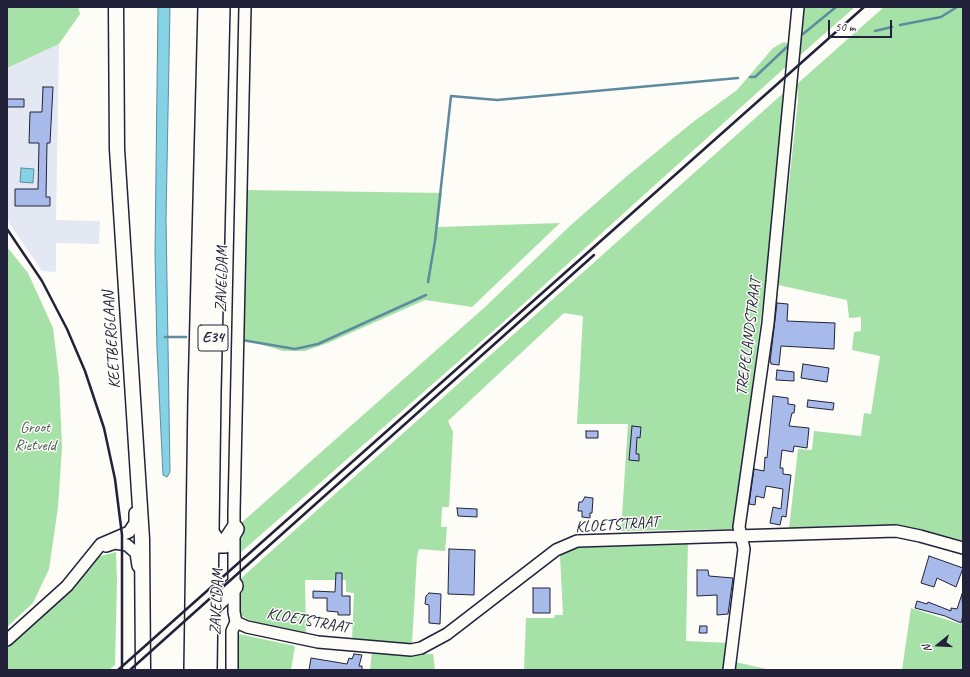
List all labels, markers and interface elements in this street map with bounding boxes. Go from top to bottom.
scale bar [830,12,894,38]
text: 50 m [835,19,855,35]
street label: ZAVELDAM [212,246,232,312]
street label: TREPELANDSTRAAT [732,277,766,397]
street label: KEETBERGLAAN [99,291,125,389]
road number: E34 [198,325,228,351]
park label: Groot Rietveld [14,418,56,456]
street label: KLOETSTRAAT [575,512,659,538]
street label: ZAVELDAM [206,569,228,635]
street label: KLOETSTRAAT [265,604,351,638]
north arrow [918,625,958,665]
text: N [919,643,934,654]

